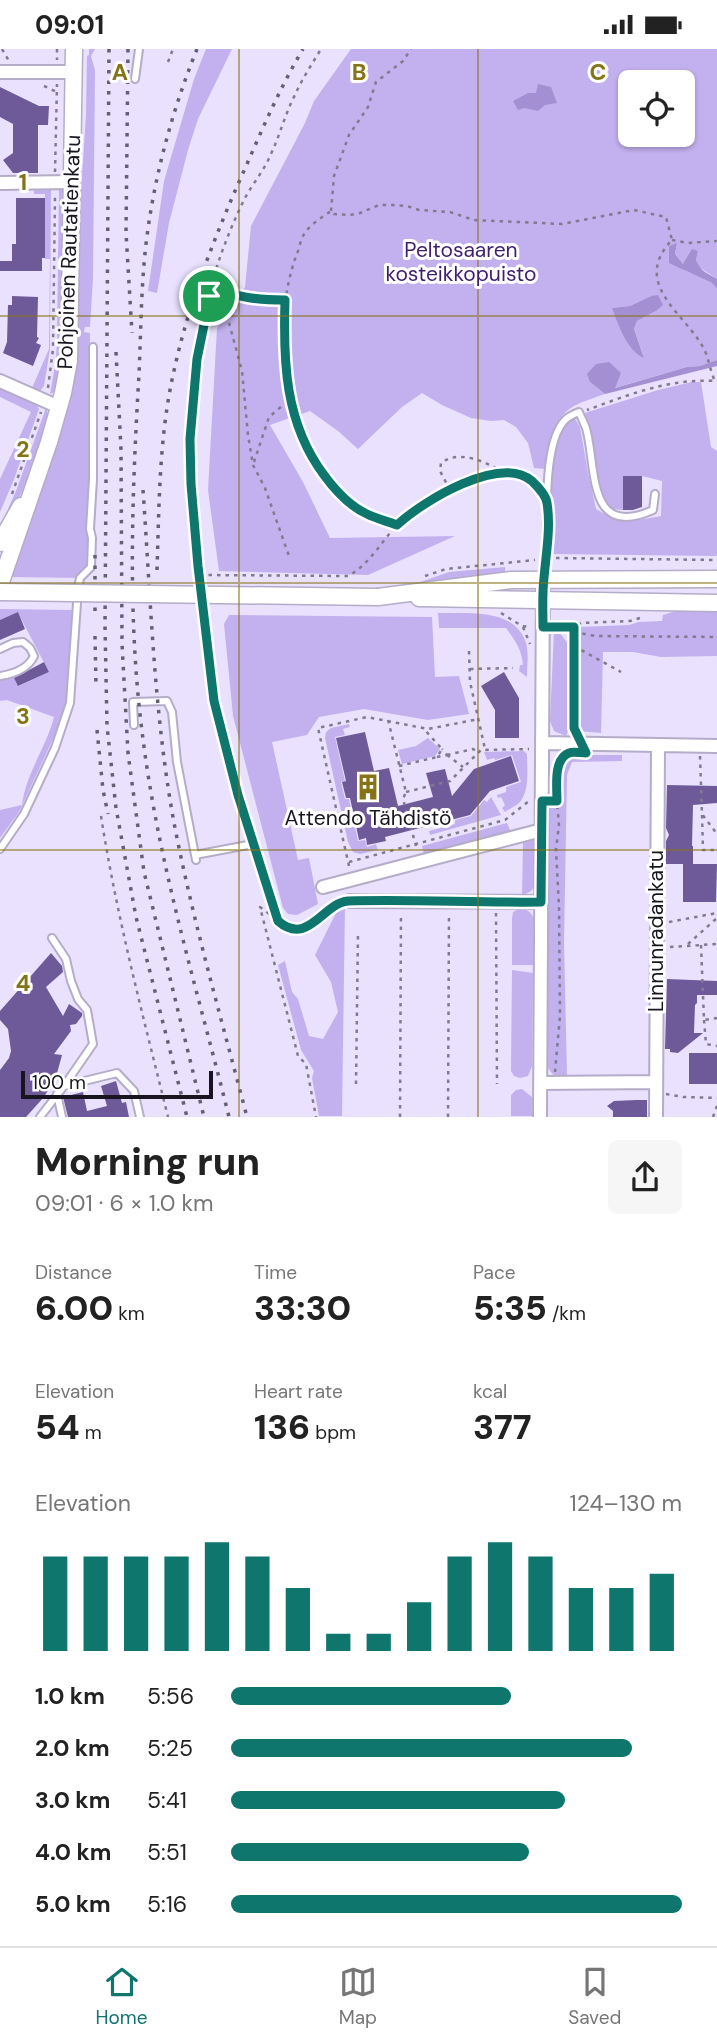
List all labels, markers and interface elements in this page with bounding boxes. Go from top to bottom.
text: 09:01 [35,8,104,42]
text: A [112,57,128,87]
text: B [352,57,366,87]
text: C [590,57,606,87]
map controls [618,70,695,147]
button: locate [618,70,695,147]
street label: Pohjoinen Rautatienkatu [51,134,87,370]
text: 1 [19,167,27,197]
park label: Peltosaaren kosteikkopuisto [386,236,536,288]
pin [179,266,239,326]
icon: arrive [190,277,228,315]
text: 2 [16,434,30,464]
text: 3 [16,701,30,731]
building icon: Attendo Tähdistö [353,772,383,802]
place label: Attendo Tähdistö [285,804,451,832]
street label: Linnunradankatu [642,850,670,1012]
text: 4 [16,968,31,998]
scale bar [21,1067,214,1099]
text: 100 m [32,1070,86,1095]
text: Morning run [35,1137,260,1187]
button: share [608,1140,682,1214]
text: 09:01 · 6 × 1.0 km [35,1188,214,1218]
text: Distance [35,1260,112,1285]
text: Time [254,1260,297,1285]
text: Pace [473,1260,516,1285]
text: 6.00 [35,1285,113,1331]
text: 33:30 [254,1285,351,1331]
text: 5:35 [473,1285,547,1331]
text: km [113,1301,145,1326]
text: /km [547,1301,586,1326]
text: Elevation [35,1379,114,1404]
text: Heart rate [254,1379,343,1404]
text: kcal [473,1379,507,1404]
text: 54 [35,1404,80,1450]
text: 136 [254,1404,310,1450]
text: 377 [473,1404,532,1450]
text: m [80,1420,102,1445]
text: bpm [310,1420,356,1445]
text: Elevation [35,1488,131,1518]
text: 124–130 m [570,1488,682,1518]
text: 1.0 km [35,1681,105,1711]
text: 5:56 [147,1681,194,1711]
text: 2.0 km [35,1733,110,1763]
text: 5:25 [147,1733,193,1763]
text: 3.0 km [35,1785,110,1815]
text: 5:41 [147,1785,187,1815]
text: 4.0 km [35,1837,111,1867]
text: 5:51 [147,1837,187,1867]
text: 5.0 km [35,1889,111,1919]
text: 5:16 [147,1889,187,1919]
tab: Home [96,1963,148,2030]
tab: Map [339,1963,377,2030]
tab: Saved [568,1963,621,2030]

